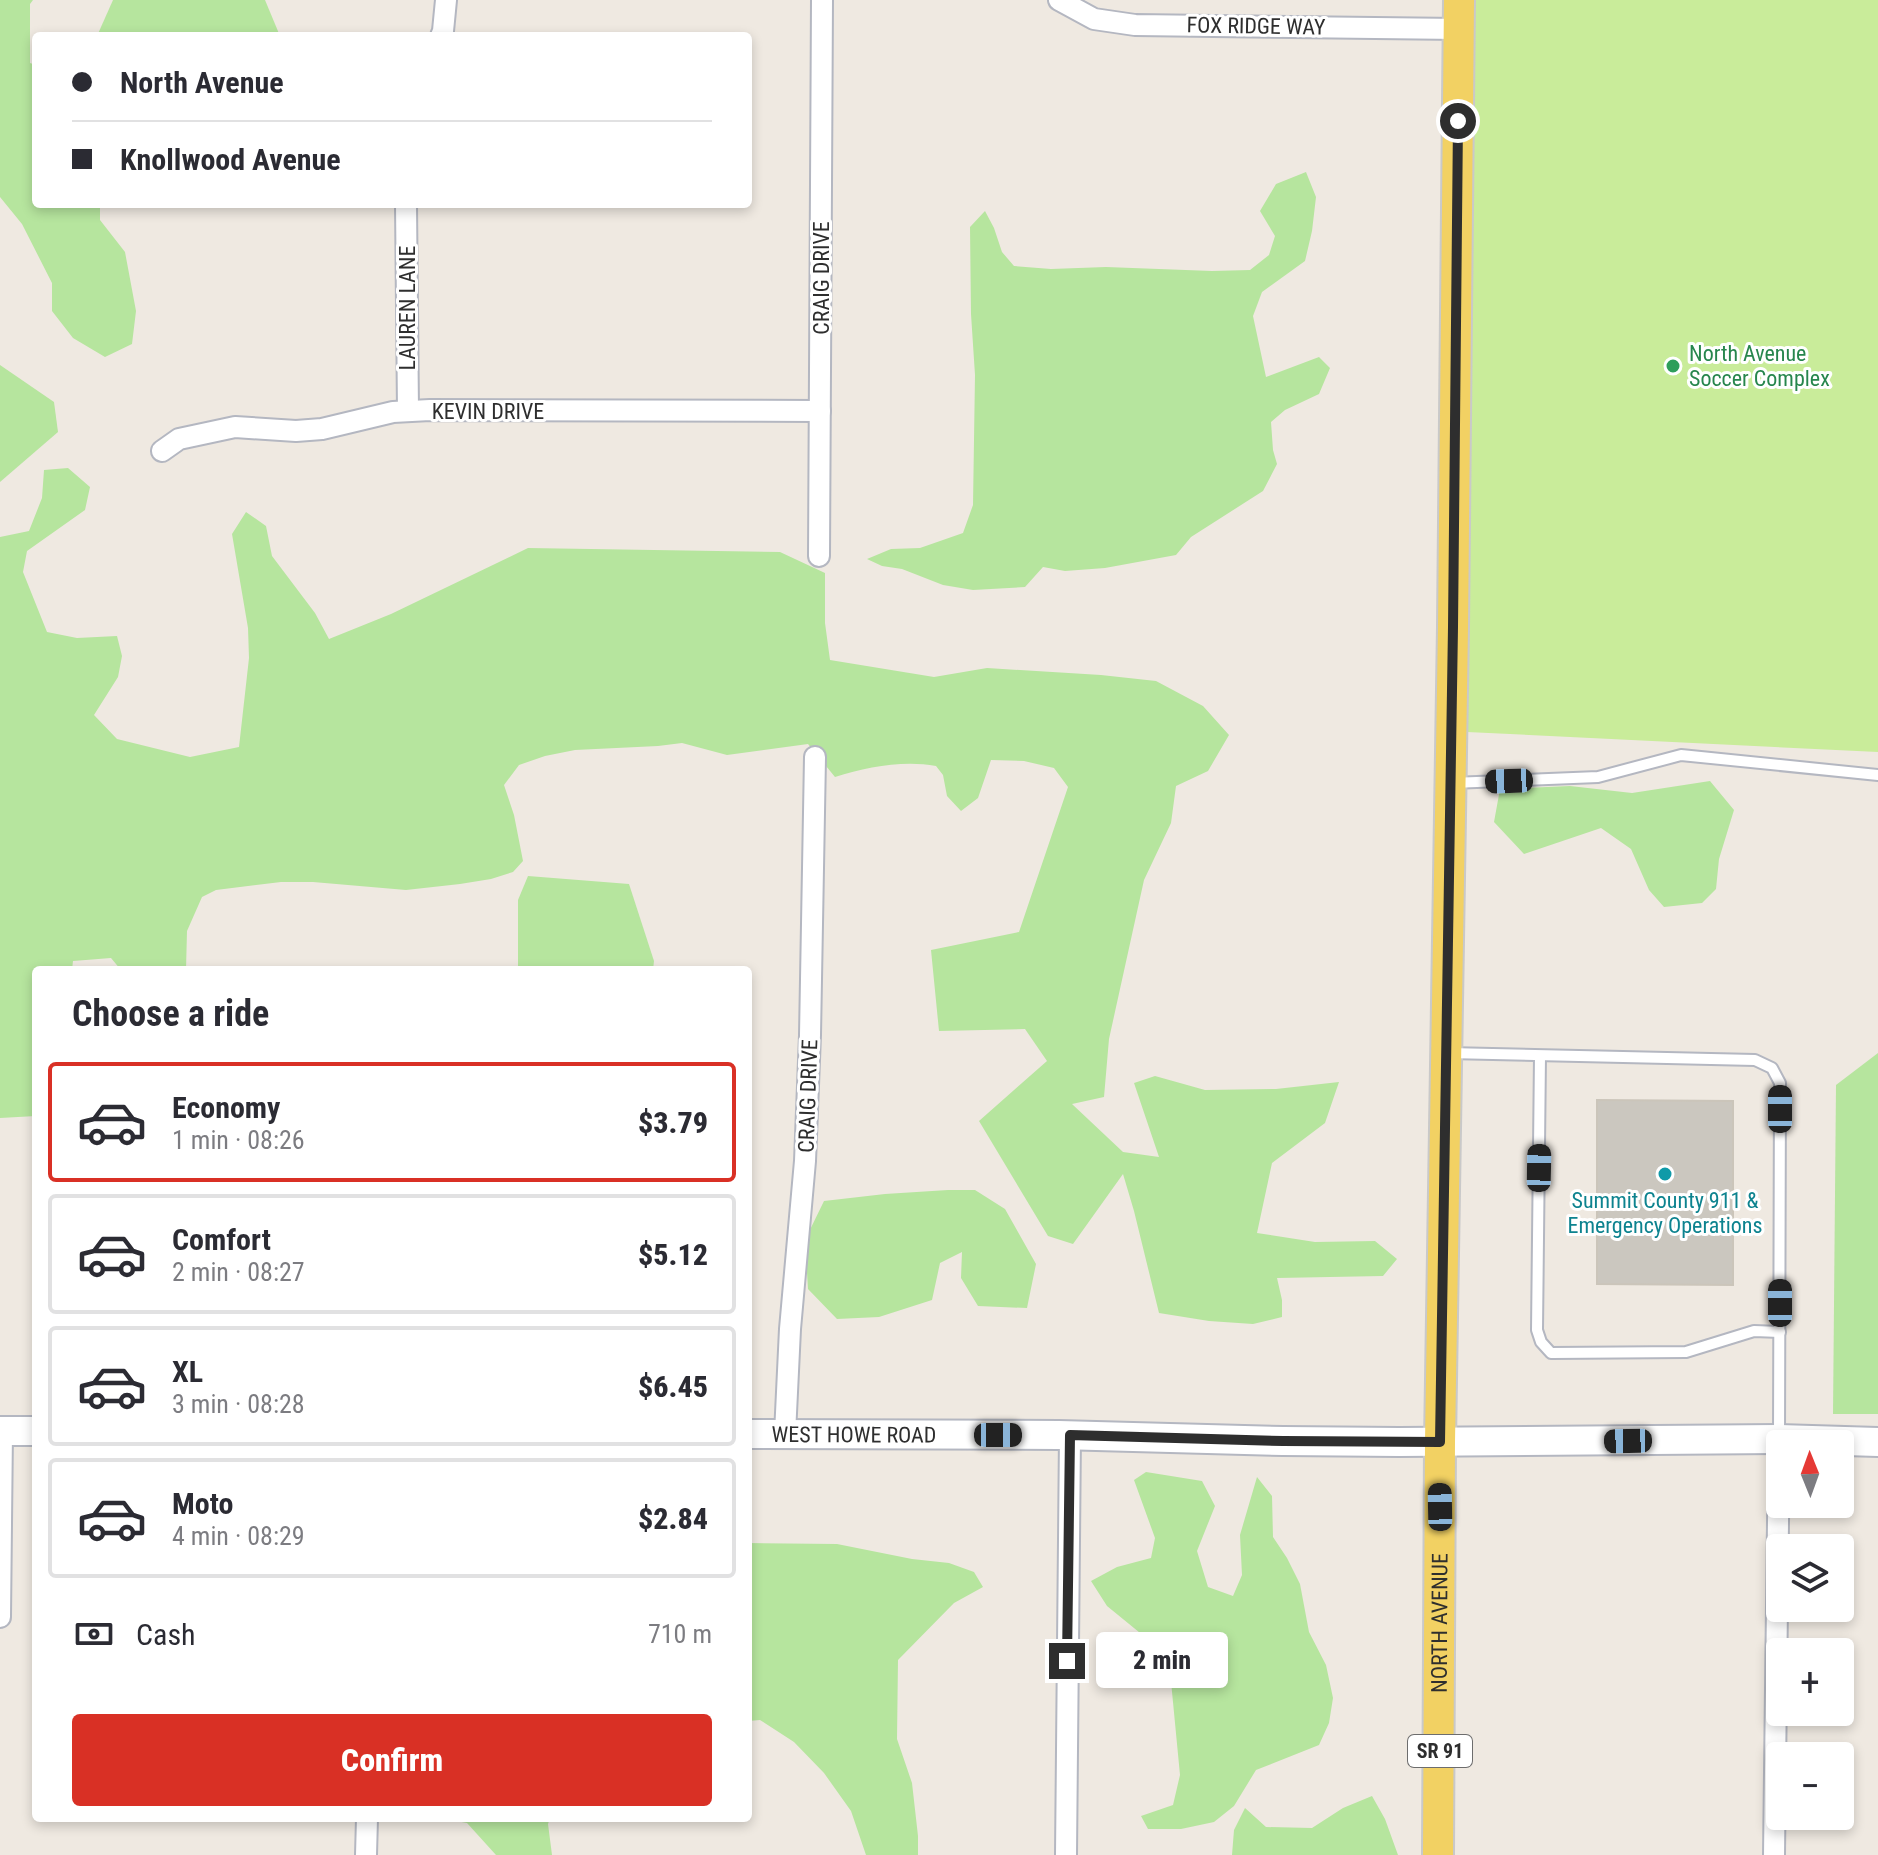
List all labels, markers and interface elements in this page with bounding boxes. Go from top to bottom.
street label: FOX RIDGE WAY [1186,12,1326,40]
text: North Avenue [120,65,284,100]
route start [1440,103,1476,139]
text: Knollwood Avenue [120,142,341,177]
street label: CRAIG DRIVE [809,221,834,335]
street label: LAUREN LANE [395,246,420,370]
place label: North Avenue Soccer Complex [1689,341,1830,391]
marker: North Avenue Soccer Complex [1664,357,1682,375]
street label: KEVIN DRIVE [432,399,544,424]
car [1485,768,1533,794]
text: Choose a ride [72,993,269,1035]
street label: CRAIG DRIVE [794,1039,822,1153]
car [1768,1085,1792,1133]
icon: car [76,1086,148,1158]
text: Economy [172,1090,280,1125]
text: $3.79 [638,1105,708,1140]
text: 1 min · 08:26 [172,1125,305,1155]
car [1527,1144,1551,1192]
marker: Summit County 911 & Emergency Operations [1656,1165,1674,1183]
place label: Summit County 911 & Emergency Operations [1568,1188,1763,1238]
icon: car [76,1218,148,1290]
text: Comfort [172,1222,271,1257]
text: $5.12 [638,1237,708,1272]
text: 2 min · 08:27 [172,1257,305,1287]
car [1768,1279,1792,1327]
icon: car [76,1350,148,1422]
text: XL [172,1354,203,1389]
text: $6.45 [638,1369,708,1404]
text: 3 min · 08:28 [172,1389,305,1419]
street label: WEST HOWE ROAD [772,1422,936,1447]
car [974,1423,1022,1447]
car [1604,1429,1652,1453]
north arrow [1766,1430,1854,1518]
map controls [1766,1430,1854,1830]
icon: car [76,1482,148,1554]
car [1428,1483,1452,1531]
text: Moto [172,1486,233,1521]
text: $2.84 [638,1501,708,1536]
text: 4 min · 08:29 [172,1521,305,1551]
button: layers [1766,1534,1854,1622]
street label: NORTH AVENUE [1426,1553,1452,1693]
icon: cash [72,1612,116,1656]
text: Cash [136,1617,196,1652]
text: 710 m [648,1619,712,1649]
callout: 2 min [1095,1633,1227,1689]
button: + [1766,1638,1854,1726]
route end [1049,1643,1085,1679]
text: 2 min [1133,1645,1191,1675]
button: Confirm [72,1714,712,1806]
road number: SR 91 [1408,1735,1472,1767]
button: − [1766,1742,1854,1830]

